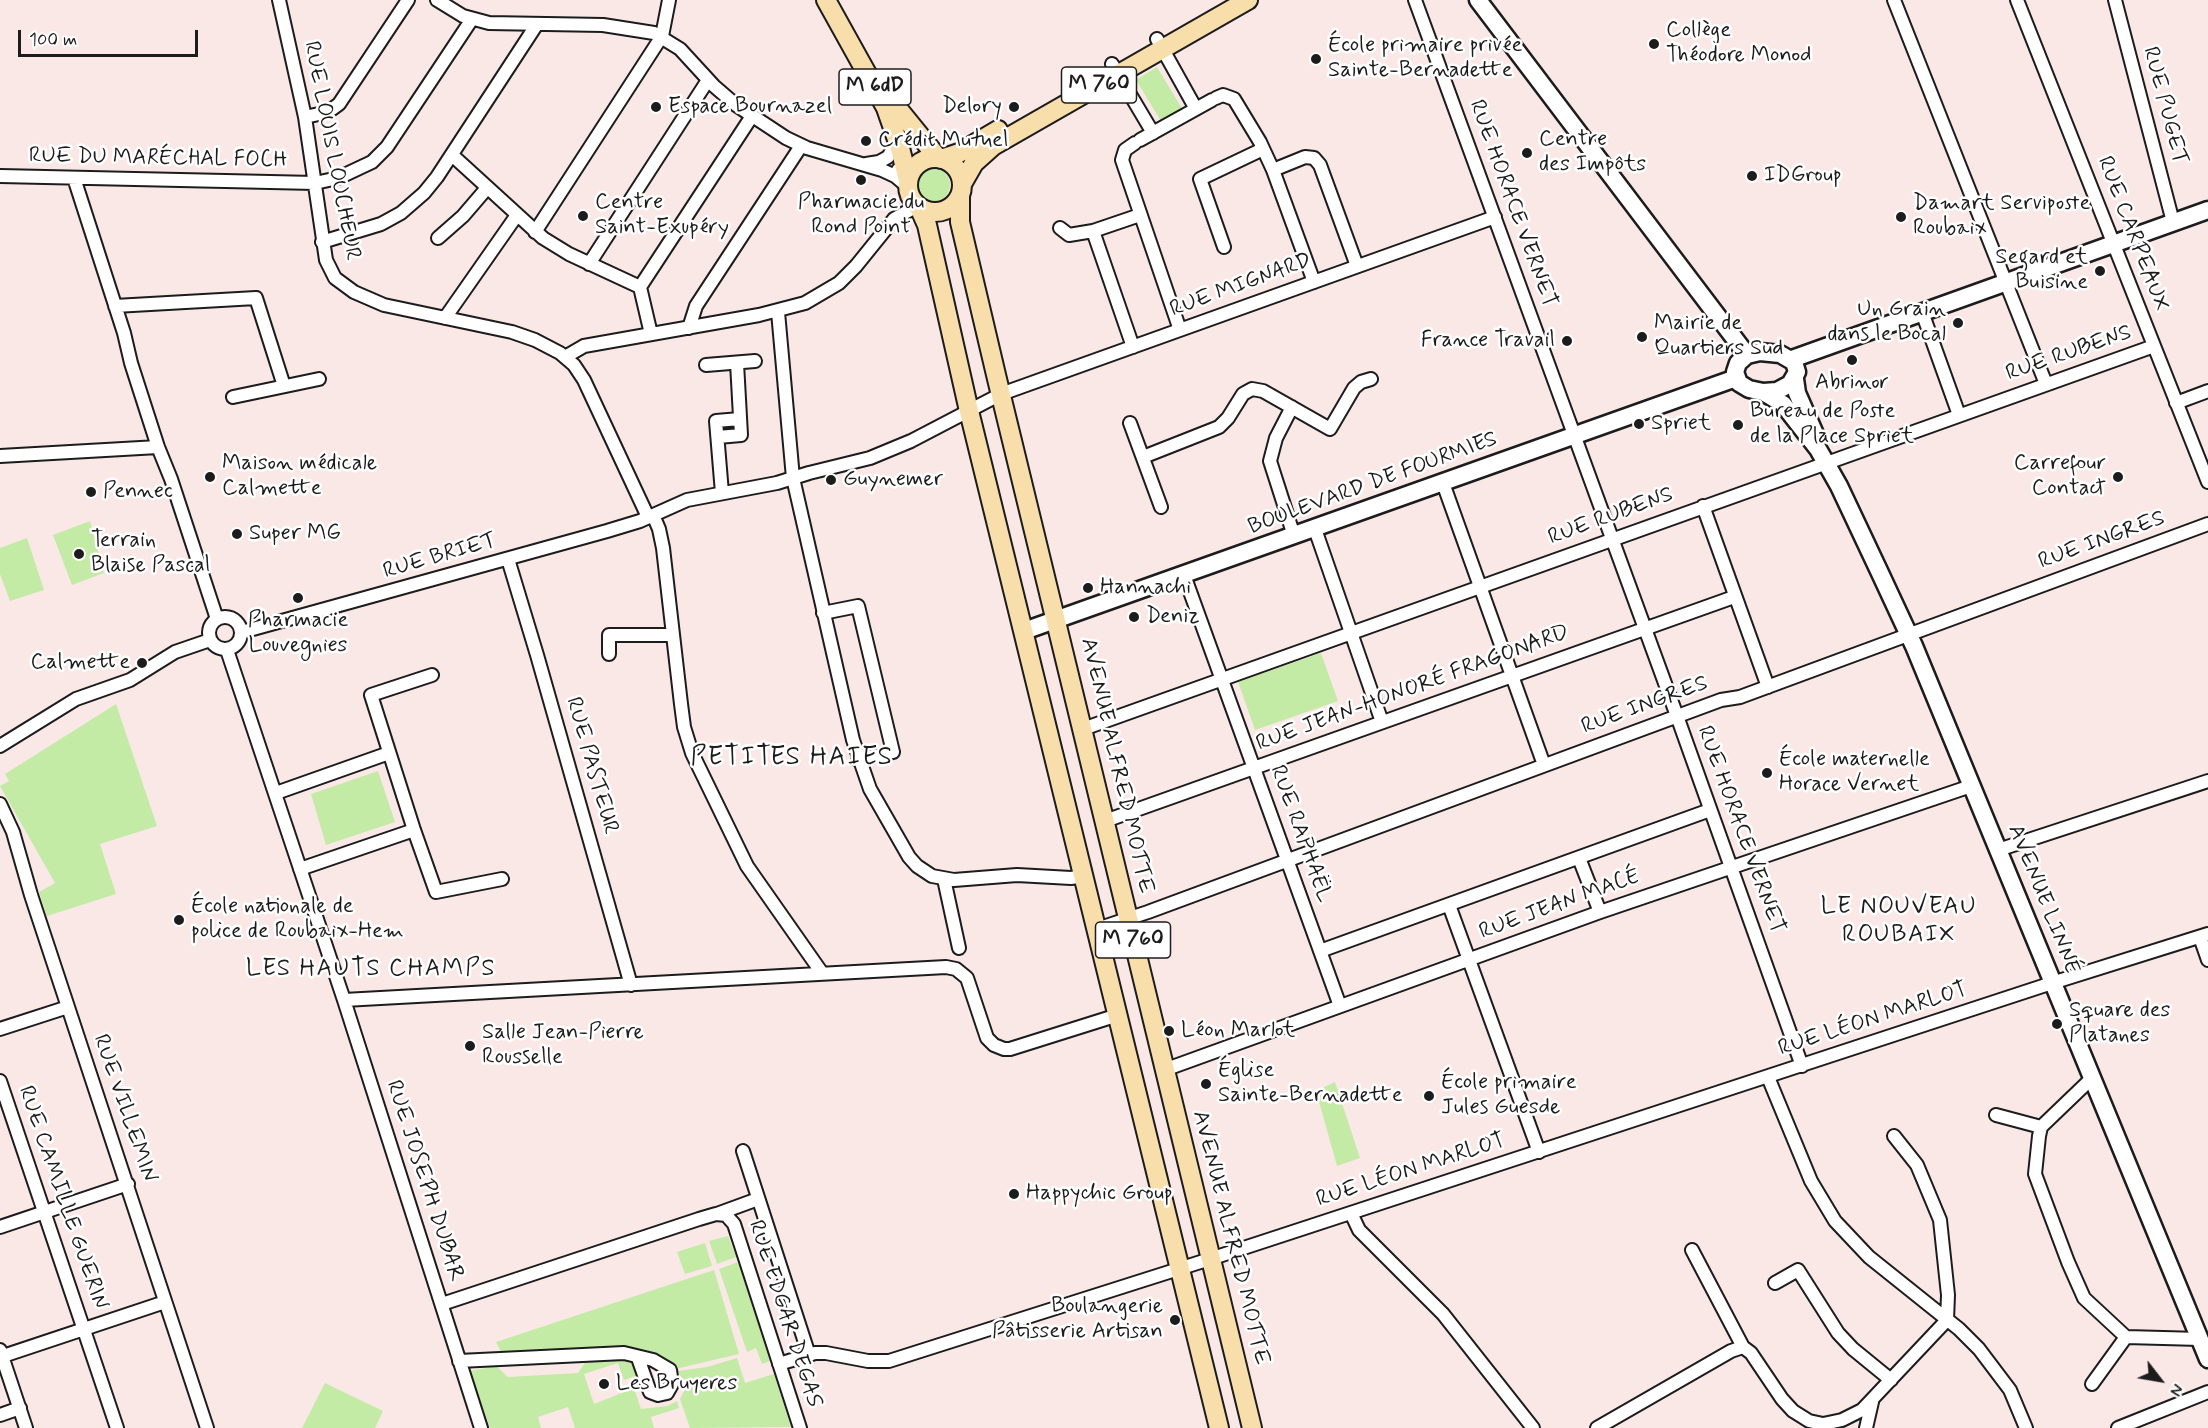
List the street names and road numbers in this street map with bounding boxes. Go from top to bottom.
street label: RUE LOUIS LOUCHEUR [297,39,365,263]
street label: RUE PUGET [2136,44,2192,168]
road number: M 760 [1062,67,1136,103]
road number: M 6dD [839,69,911,105]
street label: RUE HORACE VERNET [1462,97,1562,311]
street label: RUE DU MARÉCHAL FOCH [29,144,287,174]
street label: RUE CARPEAUX [2090,153,2174,315]
street label: RUE MIGNARD [1167,248,1315,324]
street label: RUE RUBENS [2003,320,2135,388]
street label: BOULEVARD DE FOURMIES [1245,427,1501,541]
street label: RUE RUBENS [1545,482,1677,552]
street label: RUE INGRES [2035,506,2169,576]
street label: RUE BRIET [380,528,500,586]
street label: RUE JEAN-HONORÉ FRAGONARD [1253,620,1573,758]
street label: AVENUE ALFRED MOTTE [1074,636,1158,896]
street label: RUE INGRES [1578,671,1712,741]
street label: RUE PASTEUR [559,694,623,838]
street label: RUE HORACE VERNET [1690,723,1790,937]
street label: RUE RAPHAËL [1263,762,1337,906]
street label: AVENUE LINNÉ [2001,821,2085,979]
street label: RUE JEAN MACÉ [1476,864,1644,946]
road number: M 760 [1096,922,1170,958]
street label: RUE LÉON MARLOT [1775,977,1971,1063]
street label: RUE VILLEMIN [86,1031,162,1187]
street label: RUE JOSEPH DUBAR [379,1077,469,1285]
street label: RUE CAMILLE GUERIN [11,1083,113,1313]
street label: AVENUE ALFRED MOTTE [1186,1108,1274,1368]
street label: RUE LÉON MARLOT [1313,1128,1509,1214]
street label: RUE EDGAR DEGAS [741,1217,827,1411]

